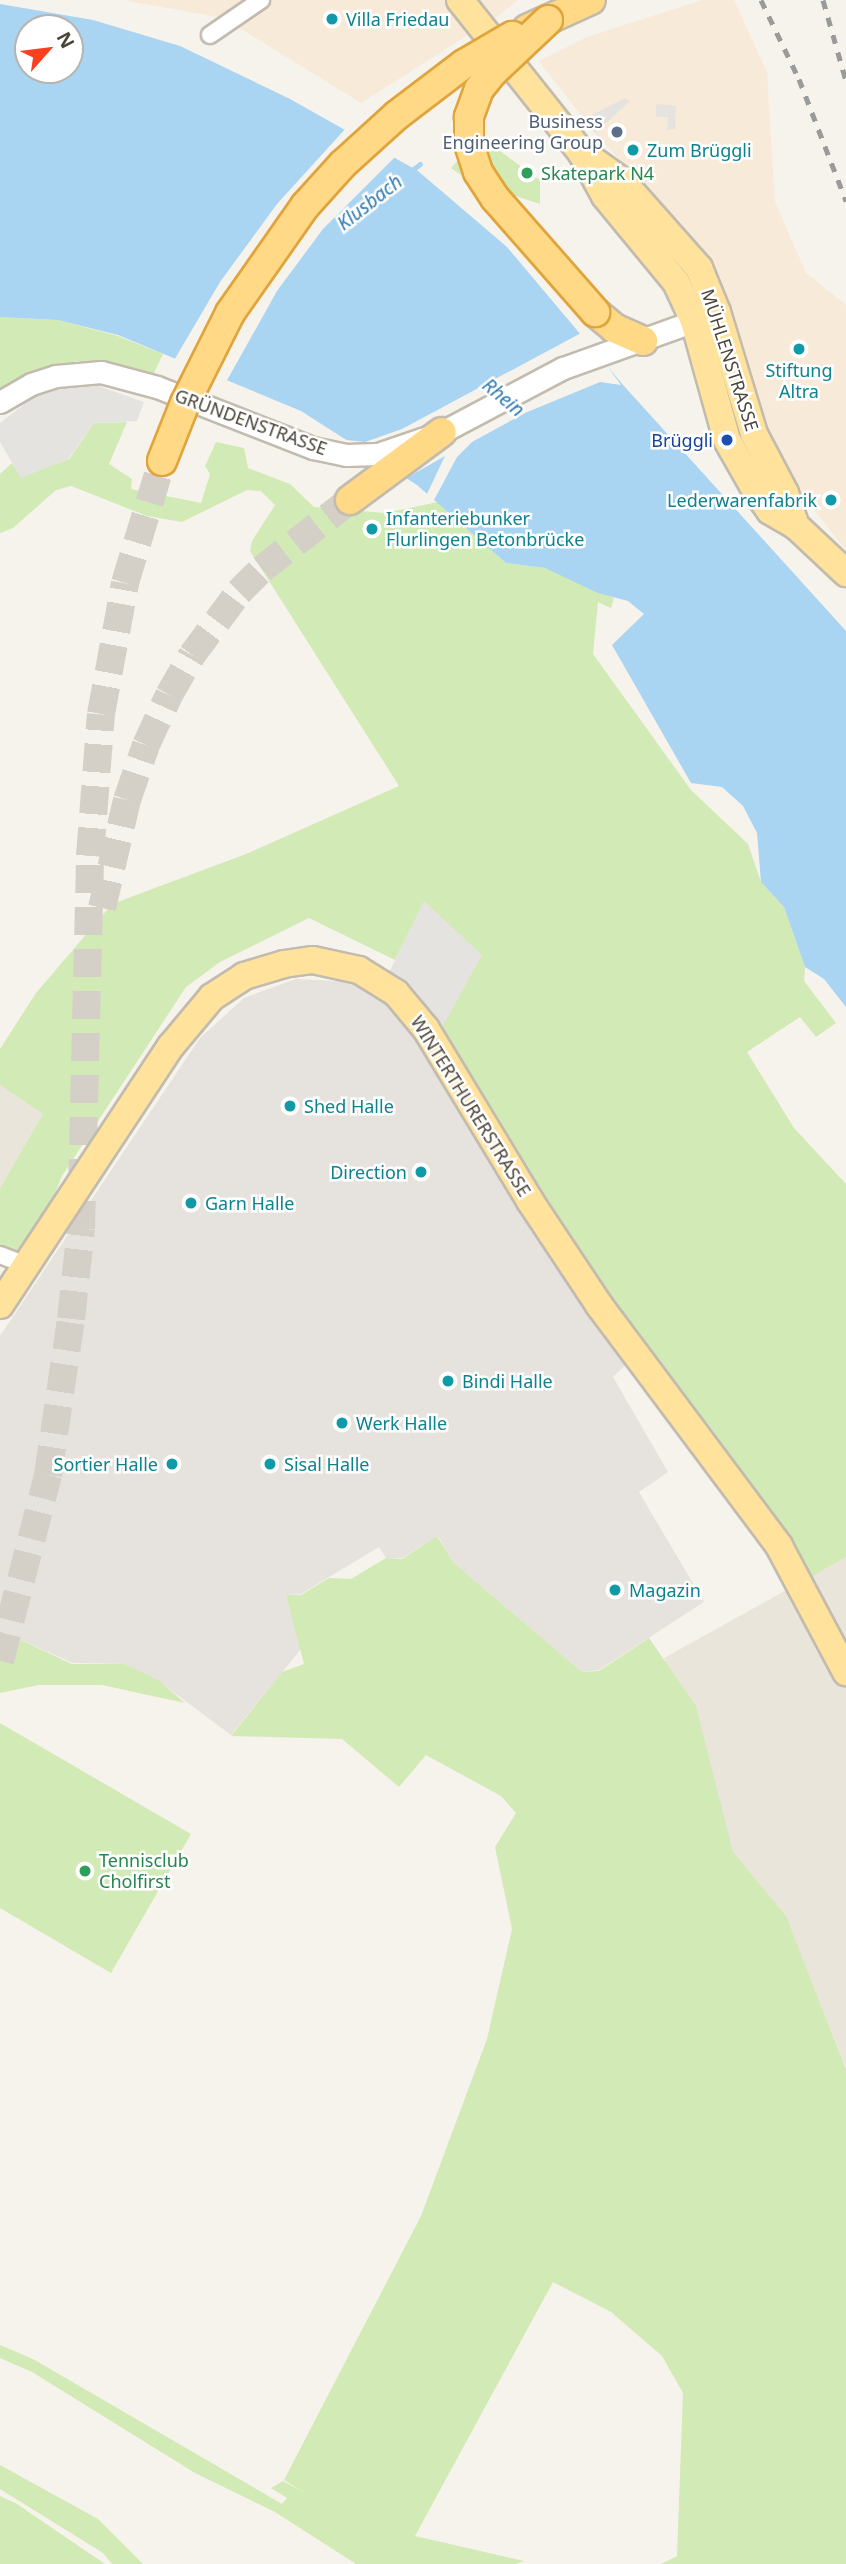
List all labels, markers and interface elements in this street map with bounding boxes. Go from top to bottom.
place label: Villa Friedau [346,8,449,30]
marker: Villa Friedau [324,11,340,27]
north arrow [14,14,84,84]
text: N [51,27,81,53]
place label: Business Engineering Group [443,111,603,154]
marker: Business Engineering Group [609,124,625,140]
place label: Zum Brüggli [647,139,752,161]
marker: Zum Brüggli [625,142,641,158]
place label: Skatepark N4 [541,162,654,184]
marker: Skatepark N4 [519,165,535,181]
water label: Klusbach [333,171,407,235]
street label: MÜHLENSTRASSE [697,286,763,434]
marker: Stiftung Altra [791,341,807,357]
place label: Stiftung Altra [765,360,833,402]
water label: Rhein [478,374,528,422]
street label: GRÜNDENSTRASSE [172,384,330,460]
place label: Brüggli [651,429,713,451]
marker: Brüggli [719,432,735,448]
place label: Lederwarenfabrik [667,489,817,511]
marker: Lederwarenfabrik [823,492,839,508]
place label: Infanteriebunker Flurlingen Betonbrücke [386,508,584,550]
marker: Infanteriebunker Flurlingen Betonbrücke [364,521,380,537]
street label: WINTERTHURERSTRASSE [406,1012,536,1200]
place label: Shed Halle [304,1095,394,1117]
marker: Shed Halle [282,1098,298,1114]
place label: Direction [330,1161,407,1183]
marker: Direction [413,1164,429,1180]
place label: Garn Halle [205,1192,294,1214]
marker: Garn Halle [183,1195,199,1211]
place label: Bindi Halle [462,1370,553,1392]
marker: Bindi Halle [440,1373,456,1389]
place label: Werk Halle [356,1412,447,1434]
marker: Werk Halle [334,1415,350,1431]
place label: Sortier Halle [54,1453,158,1475]
place label: Sisal Halle [284,1453,369,1475]
marker: Sortier Halle [164,1456,180,1472]
marker: Sisal Halle [262,1456,278,1472]
place label: Magazin [629,1579,701,1601]
marker: Magazin [607,1582,623,1598]
place label: Tennisclub Cholfirst [99,1850,189,1892]
marker: Tennisclub Cholfirst [77,1863,93,1879]

